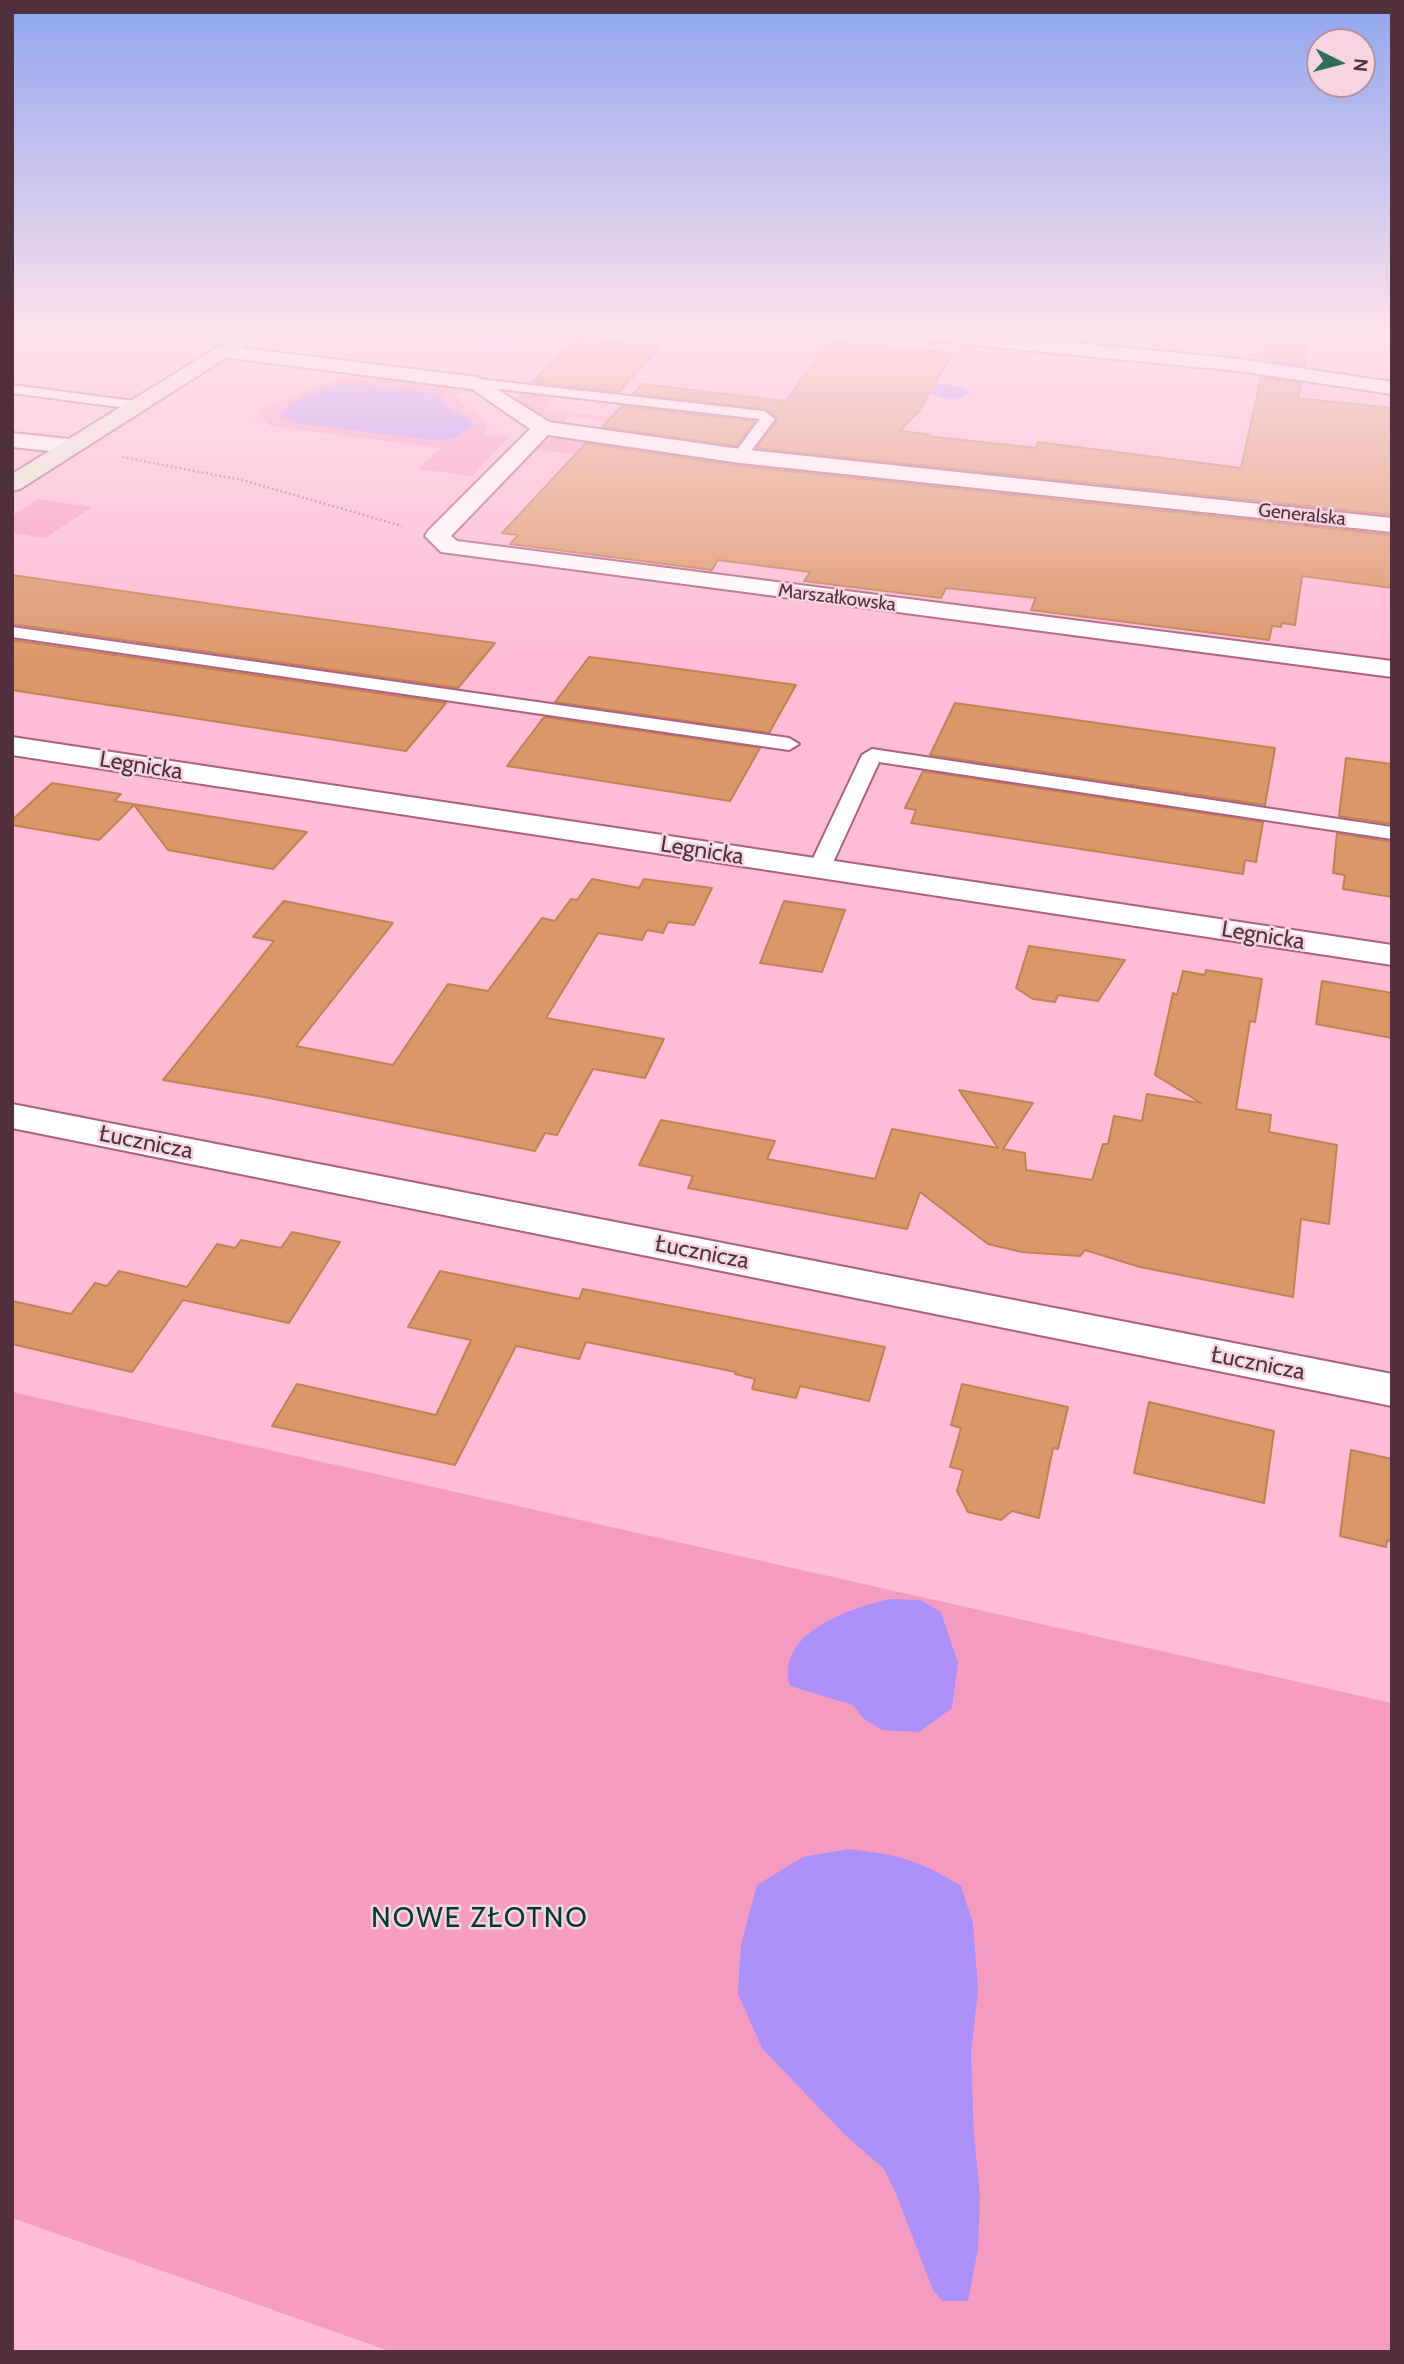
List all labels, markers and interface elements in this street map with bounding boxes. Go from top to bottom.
north arrow [1306,28,1376,98]
text: N [1348,57,1373,73]
street label: Generalska [1257,499,1347,531]
street label: Marszałkowska [777,579,897,617]
street label: Legnicka [97,746,185,786]
street label: Legnicka [658,831,746,871]
street label: Legnicka [1219,916,1307,956]
street label: Łucznicza [97,1120,195,1166]
street label: Łucznicza [653,1230,751,1276]
street label: Łucznicza [1209,1341,1307,1387]
district label: NOWE ZŁOTNO [372,1902,588,1936]

